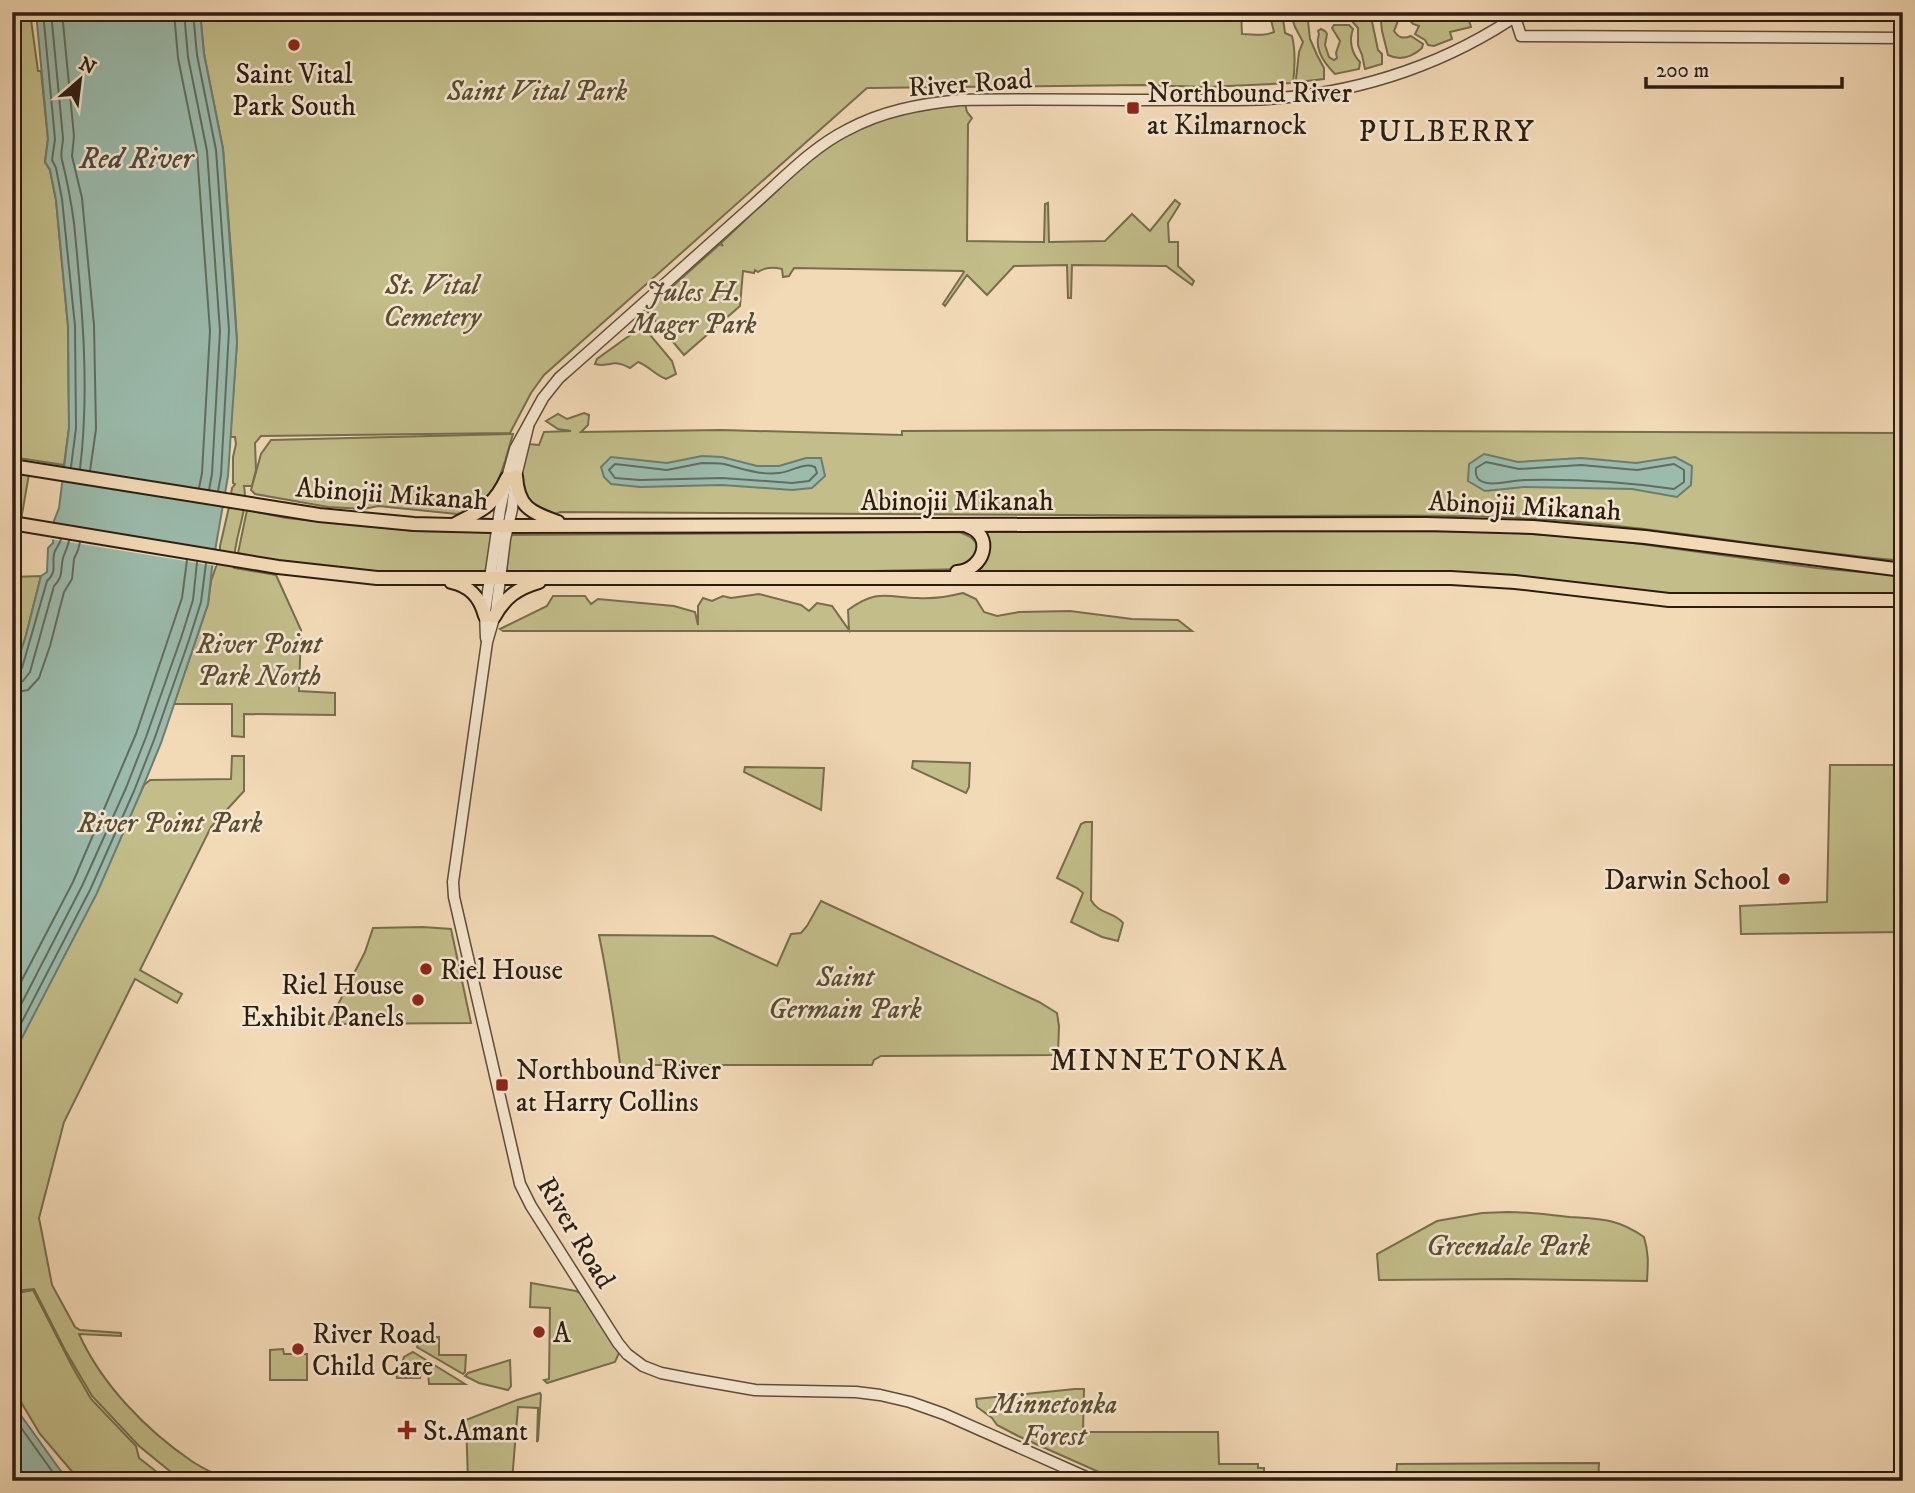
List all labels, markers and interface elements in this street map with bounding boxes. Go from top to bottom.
marker: Saint Vital Park South [286,37,302,53]
north arrow [46,46,116,116]
scale bar [1646,46,1842,90]
text: N [75,52,100,80]
place label: Saint Vital Park South [232,57,356,124]
text: 200 m [1656,58,1709,84]
street label: River Road [907,62,1033,105]
park label: Saint Vital Park [446,74,627,109]
place label: Northbound River at Kilmarnock [1147,76,1352,143]
marker: Northbound River at Kilmarnock [1125,100,1141,116]
district label: PULBERRY [1358,114,1536,151]
water label: Red River [78,141,195,178]
park label: St. Vital Cemetery [383,268,483,335]
park label: Jules H. Mager Park [627,275,757,342]
street label: Abinojii Mikanah [294,470,490,519]
street label: Abinojii Mikanah [860,484,1054,519]
street label: Abinojii Mikanah [1428,484,1623,529]
park label: River Point Park North [195,627,324,694]
park label: River Point Park [77,806,263,841]
place label: Darwin School [1604,863,1771,898]
marker: Darwin School [1776,871,1792,887]
place label: Riel House [440,953,563,988]
park label: Saint Germain Park [768,960,922,1027]
marker: Riel House [418,961,434,977]
place label: Riel House Exhibit Panels [241,968,404,1035]
marker: Riel House Exhibit Panels [410,992,426,1008]
district label: MINNETONKA [1050,1043,1288,1080]
place label: Northbound River at Harry Collins [516,1053,721,1120]
marker: Northbound River at Harry Collins [494,1077,510,1093]
street label: River Road [529,1171,623,1295]
park label: Greendale Park [1426,1229,1590,1264]
place label: A [553,1316,572,1351]
place label: River Road Child Care [312,1317,436,1384]
marker: A [531,1324,547,1340]
marker: River Road Child Care [290,1341,306,1357]
park label: Minnetonka Forest [989,1387,1117,1454]
place label: St.Amant [423,1414,528,1449]
marker: St.Amant [397,1420,417,1440]

